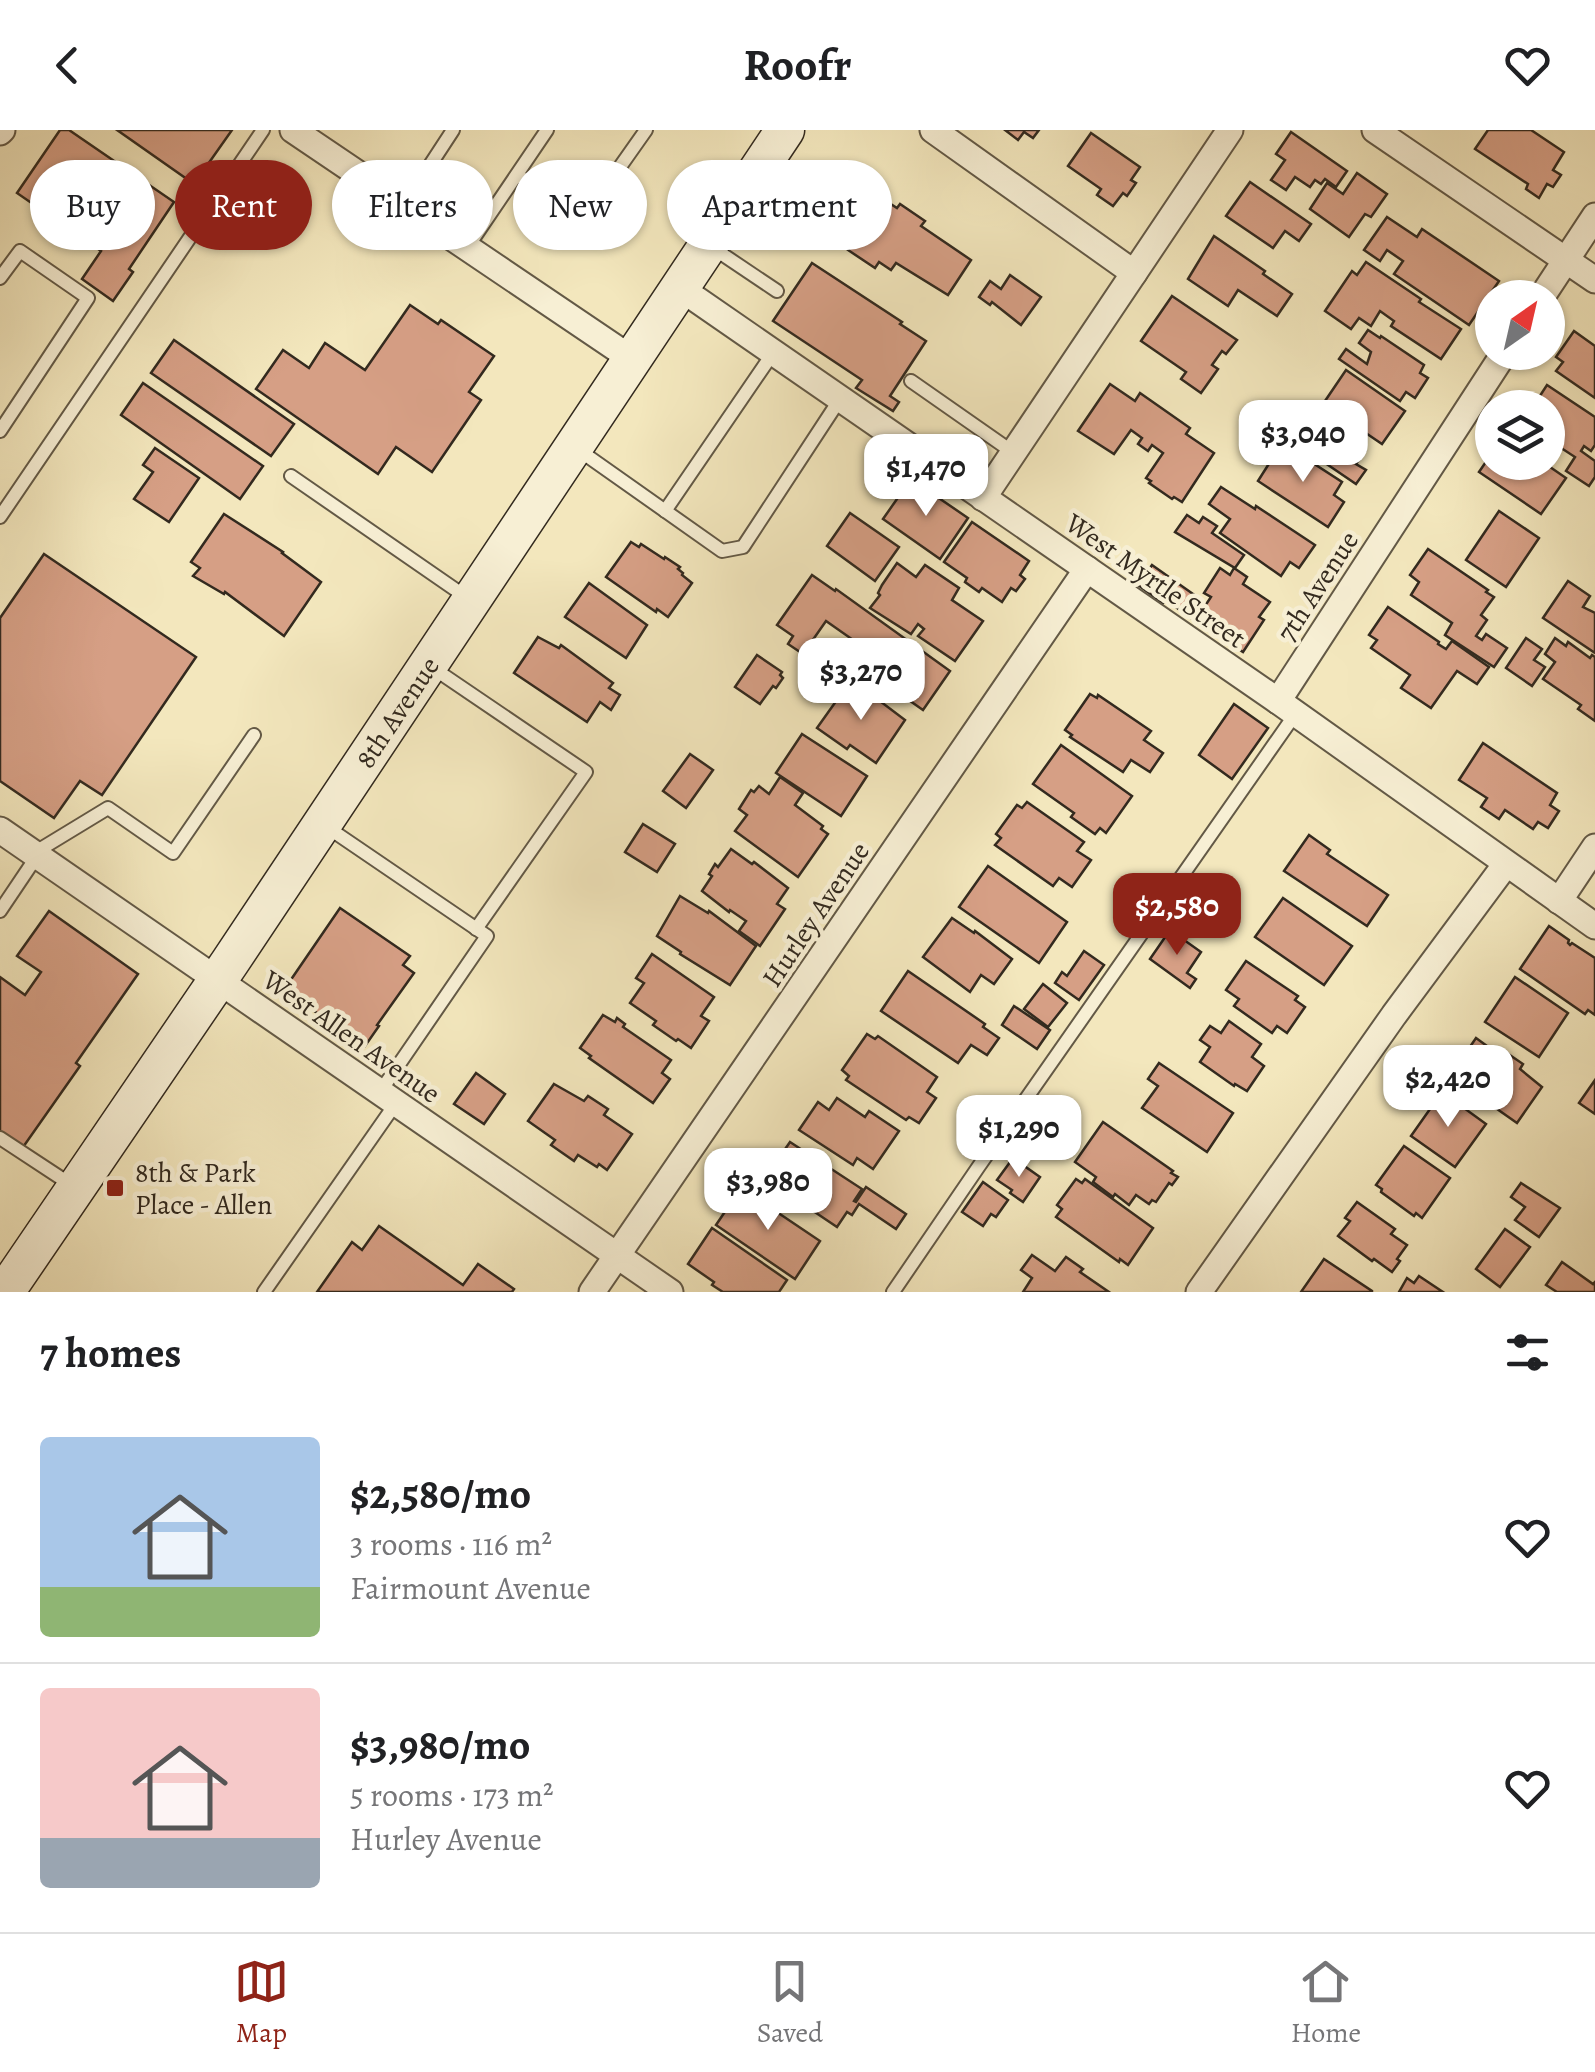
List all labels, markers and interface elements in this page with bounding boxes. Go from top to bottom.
text: Roofr [744,34,851,96]
icon: back [40,38,95,93]
icon: heart [1500,38,1555,93]
chip: Buy [30,160,155,250]
chip: Rent [175,160,312,250]
chip: Filters [332,160,493,250]
chip: New [513,160,647,250]
chip: Apartment [667,160,892,250]
north arrow [1475,280,1565,370]
map controls [1475,280,1565,480]
button: layers [1475,390,1565,480]
pin: $3,040 [1222,400,1384,485]
text: $3,040 [1261,410,1345,454]
pin: $1,470 [845,434,1007,519]
text: $1,470 [886,444,966,488]
street label: West Myrtle Street [1057,504,1253,657]
street label: 7th Avenue [1268,524,1368,649]
pin: $3,270 [780,638,942,723]
text: $3,270 [820,648,902,692]
street label: 8th Avenue [347,649,449,776]
street label: Hurley Avenue [753,834,878,995]
pin: $2,580 [1096,873,1258,958]
text: $2,580 [1135,883,1219,927]
street label: West Allen Avenue [254,961,448,1112]
pin: $2,420 [1367,1045,1529,1130]
text: $2,420 [1405,1055,1491,1099]
pin: $1,290 [938,1095,1100,1180]
text: $1,290 [978,1105,1060,1149]
pin: $3,980 [687,1148,849,1233]
place label: 8th & Park Place - Allen [135,1154,272,1224]
text: $3,980 [726,1158,810,1202]
marker: 8th & Park Place - Allen [104,1177,126,1199]
text: 7 homes [40,1324,181,1381]
icon: filters [1500,1325,1555,1380]
text: $2,580/mo [350,1465,531,1522]
icon: home [120,1477,240,1597]
icon: heart [1500,1510,1555,1565]
text: 3 rooms · 116 m² [350,1522,552,1566]
text: Fairmount Avenue [350,1566,591,1610]
text: $3,980/mo [350,1716,530,1773]
icon: home [120,1728,240,1848]
icon: heart [1500,1761,1555,1816]
text: 5 rooms · 173 m² [350,1773,554,1817]
text: Hurley Avenue [350,1817,542,1861]
tab: Map [234,1954,289,2052]
tab: Saved [757,1954,823,2052]
tab: Home [1291,1954,1361,2052]

